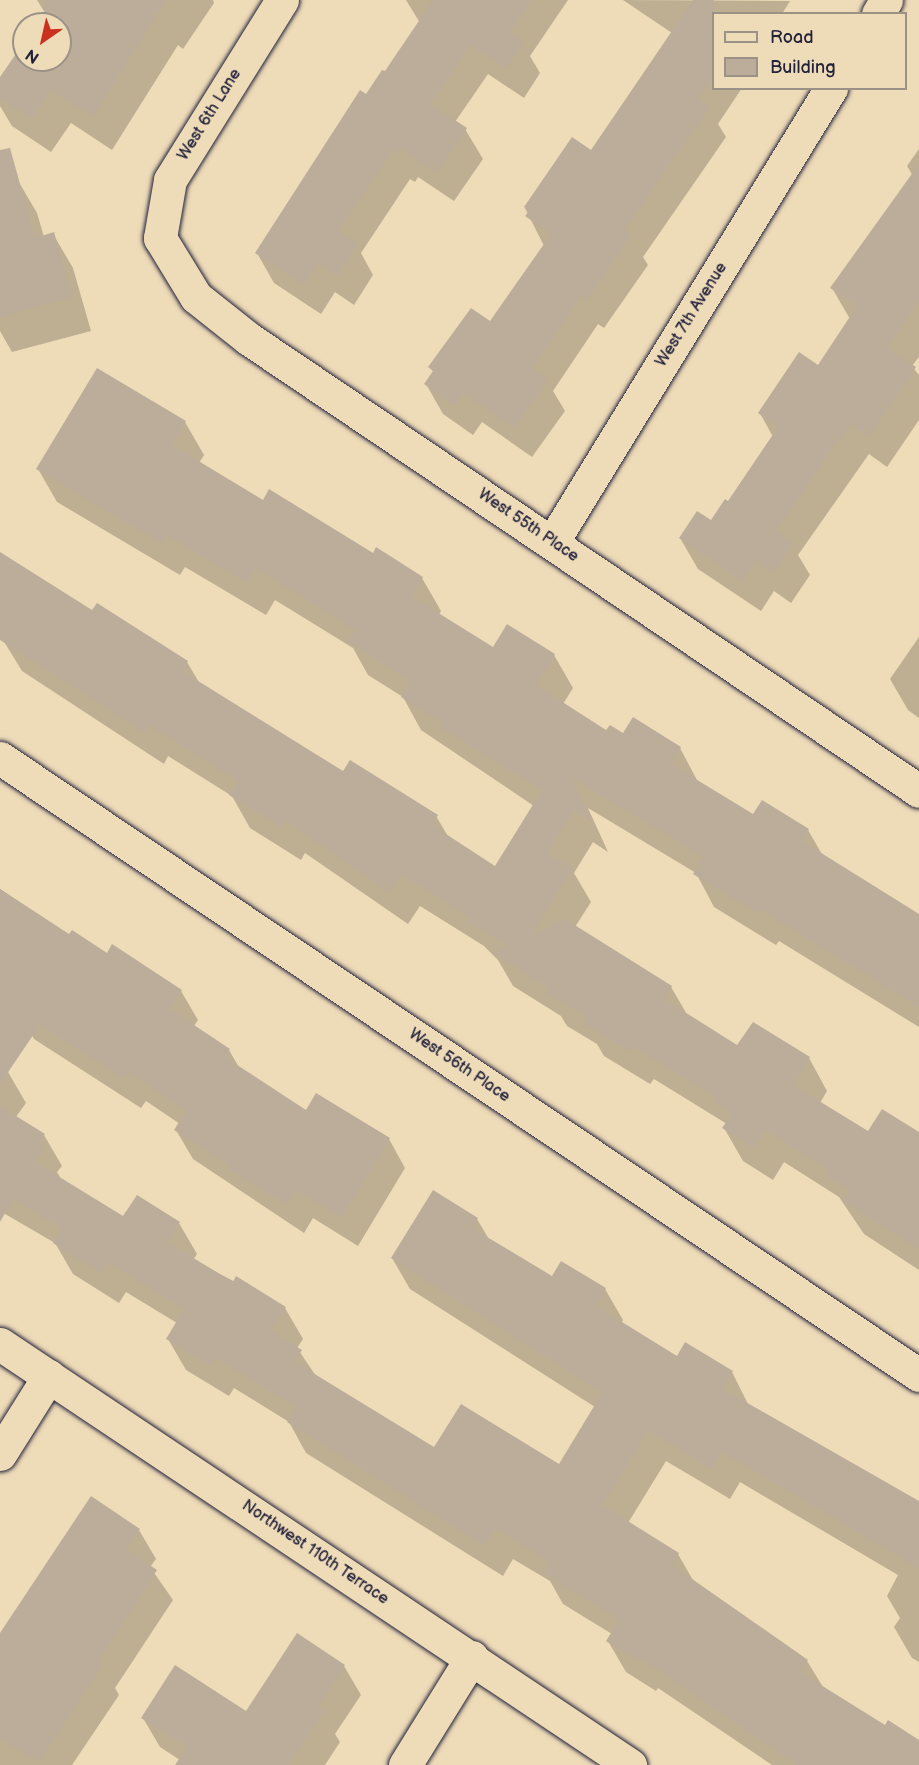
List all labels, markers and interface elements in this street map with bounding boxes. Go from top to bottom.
north arrow [12,12,72,72]
legend [712,12,907,90]
text: Road [770,27,814,48]
text: N [22,44,43,67]
text: Building [770,57,836,78]
street label: West 6th Lane [174,66,246,164]
street label: West 7th Avenue [652,259,732,371]
street label: West 55th Place [474,485,582,567]
street label: West 56th Place [405,1025,513,1107]
street label: Northwest 110th Terrace [238,1497,392,1609]

